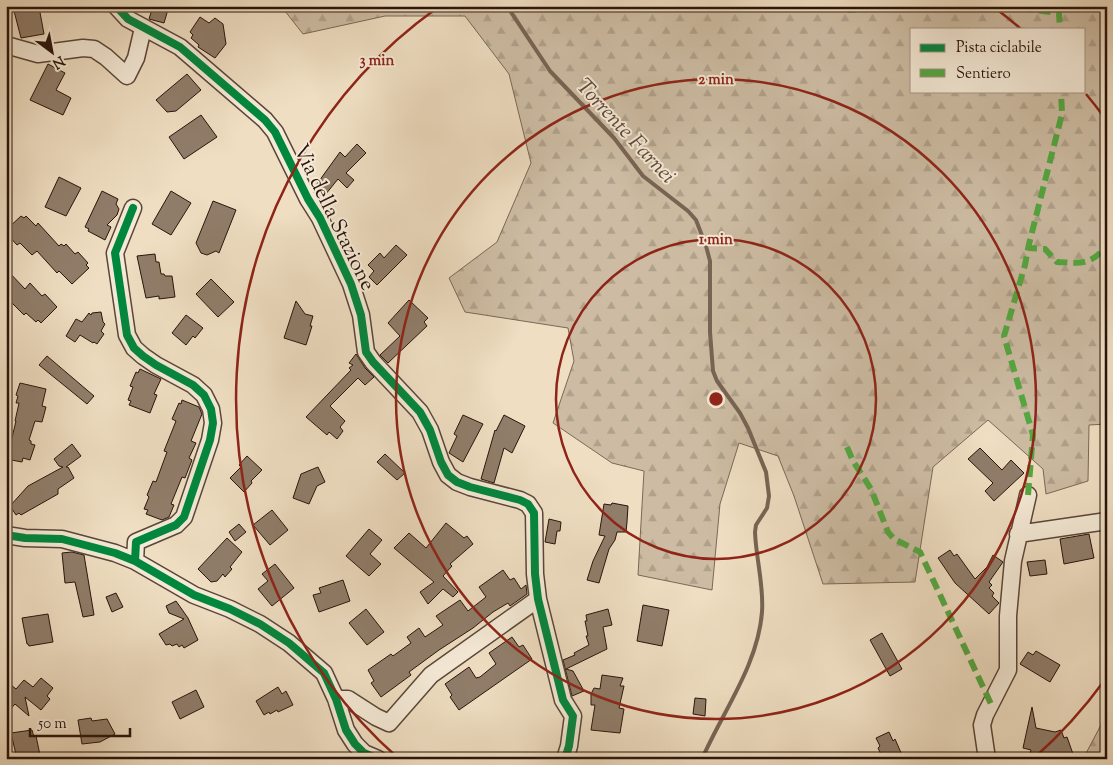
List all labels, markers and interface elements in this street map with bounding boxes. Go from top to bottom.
north arrow [28,28,78,78]
legend [910,28,1086,92]
text: Pista ciclabile [956,38,1042,59]
text: N [48,50,68,73]
text: 3 min [360,51,395,72]
text: Sentiero [956,64,1011,85]
text: 2 min [698,70,734,91]
water label: Torrente Farnei [567,72,682,192]
street label: Via della Stazione [285,140,382,296]
text: 1 min [699,230,733,251]
centre of rings [707,390,725,408]
scale bar [30,705,130,737]
text: 50 m [37,714,67,735]

